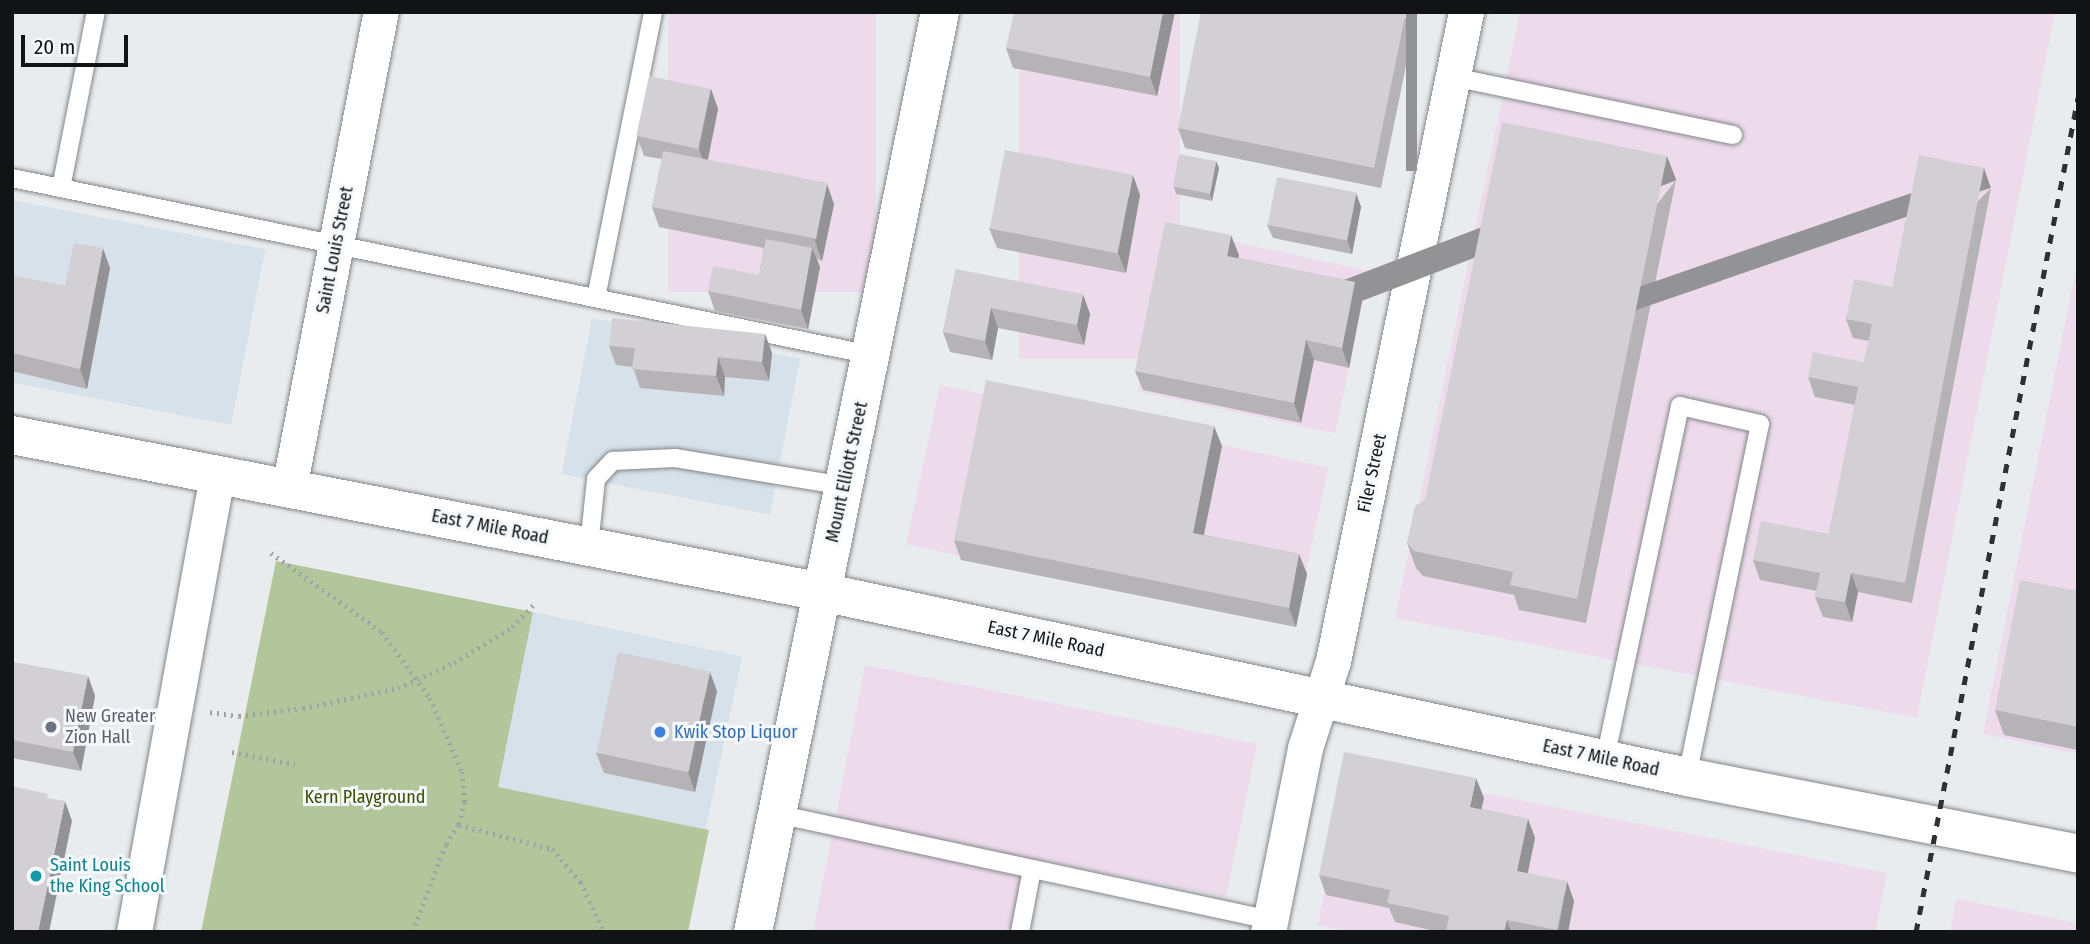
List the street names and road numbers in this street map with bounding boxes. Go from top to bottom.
street label: Saint Louis Street [312,185,358,315]
street label: Mount Elliott Street [822,400,872,544]
street label: Filer Street [1353,432,1391,514]
street label: East 7 Mile Road [430,505,550,549]
street label: East 7 Mile Road [986,616,1106,662]
street label: East 7 Mile Road [1541,735,1661,781]

